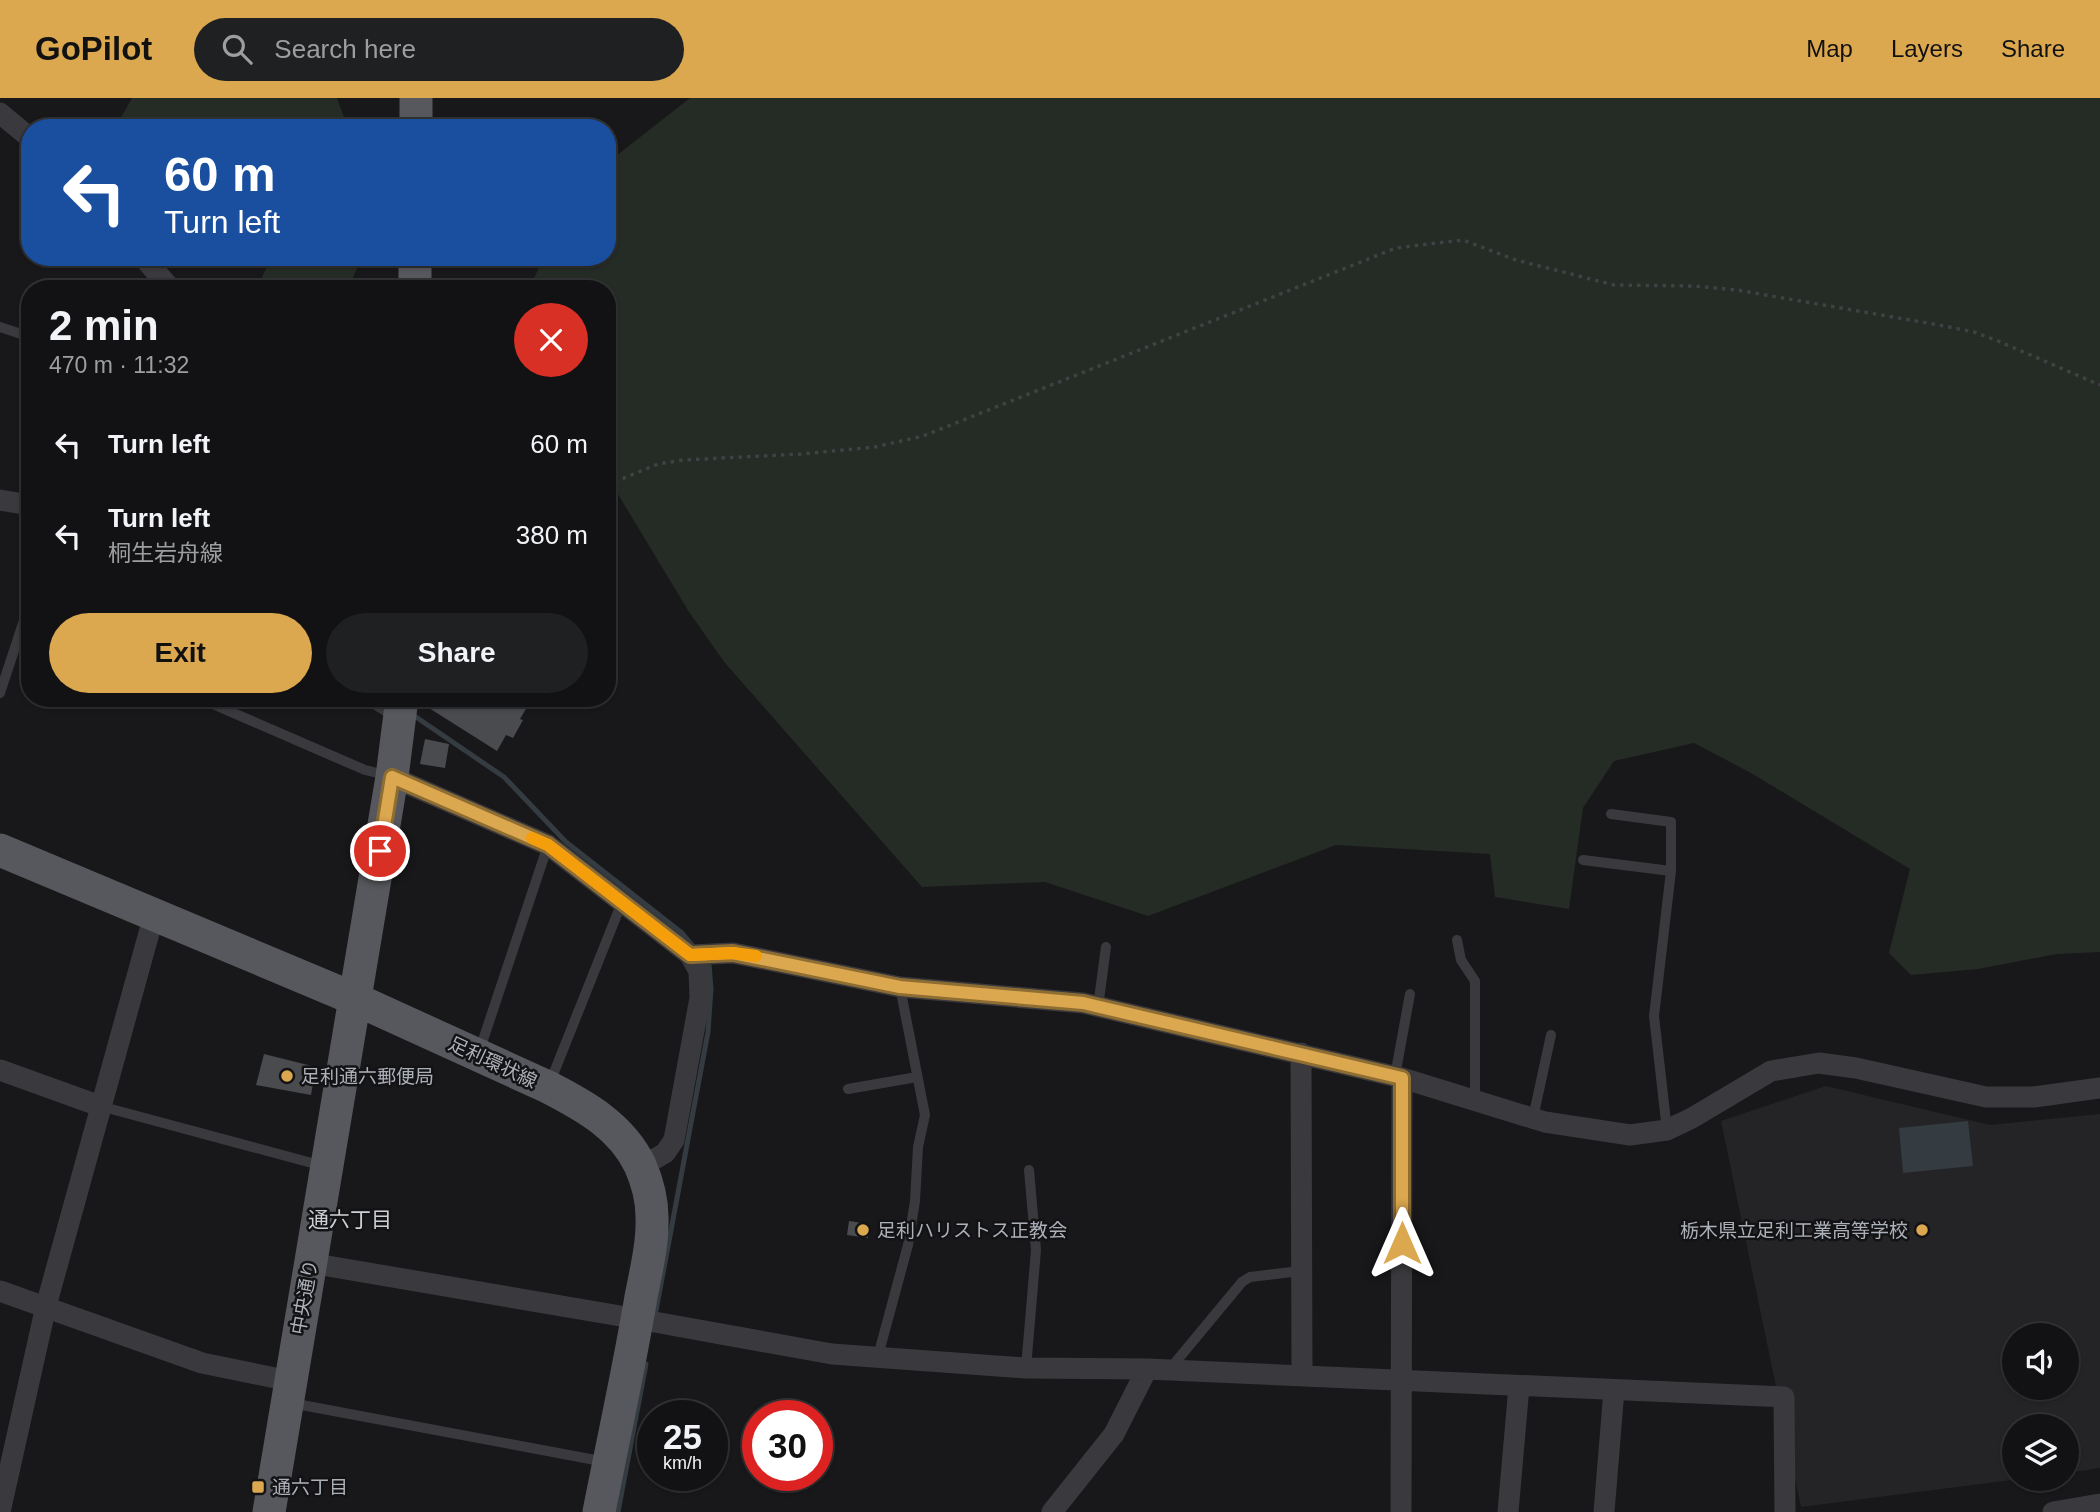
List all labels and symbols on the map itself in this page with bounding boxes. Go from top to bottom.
pin [350,821,410,881]
street label: 足利環状線 [445,1033,540,1092]
place label: 足利通六郵便局 [301,1066,434,1087]
marker: 足利通六郵便局 [279,1068,295,1084]
position arrow [1365,1206,1439,1280]
district label: 通六丁目 [308,1208,392,1231]
place label: 足利ハリストス正教会 [877,1220,1067,1241]
place label: 栃木県立足利工業高等学校 [1680,1220,1908,1241]
marker: 足利ハリストス正教会 [855,1222,871,1238]
marker: 栃木県立足利工業高等学校 [1914,1222,1930,1238]
street label: 中央通り [288,1258,321,1336]
speed limit sign: 30 [742,1400,833,1491]
place label: 通六丁目 [272,1477,348,1498]
marker: 通六丁目 [250,1479,266,1495]

